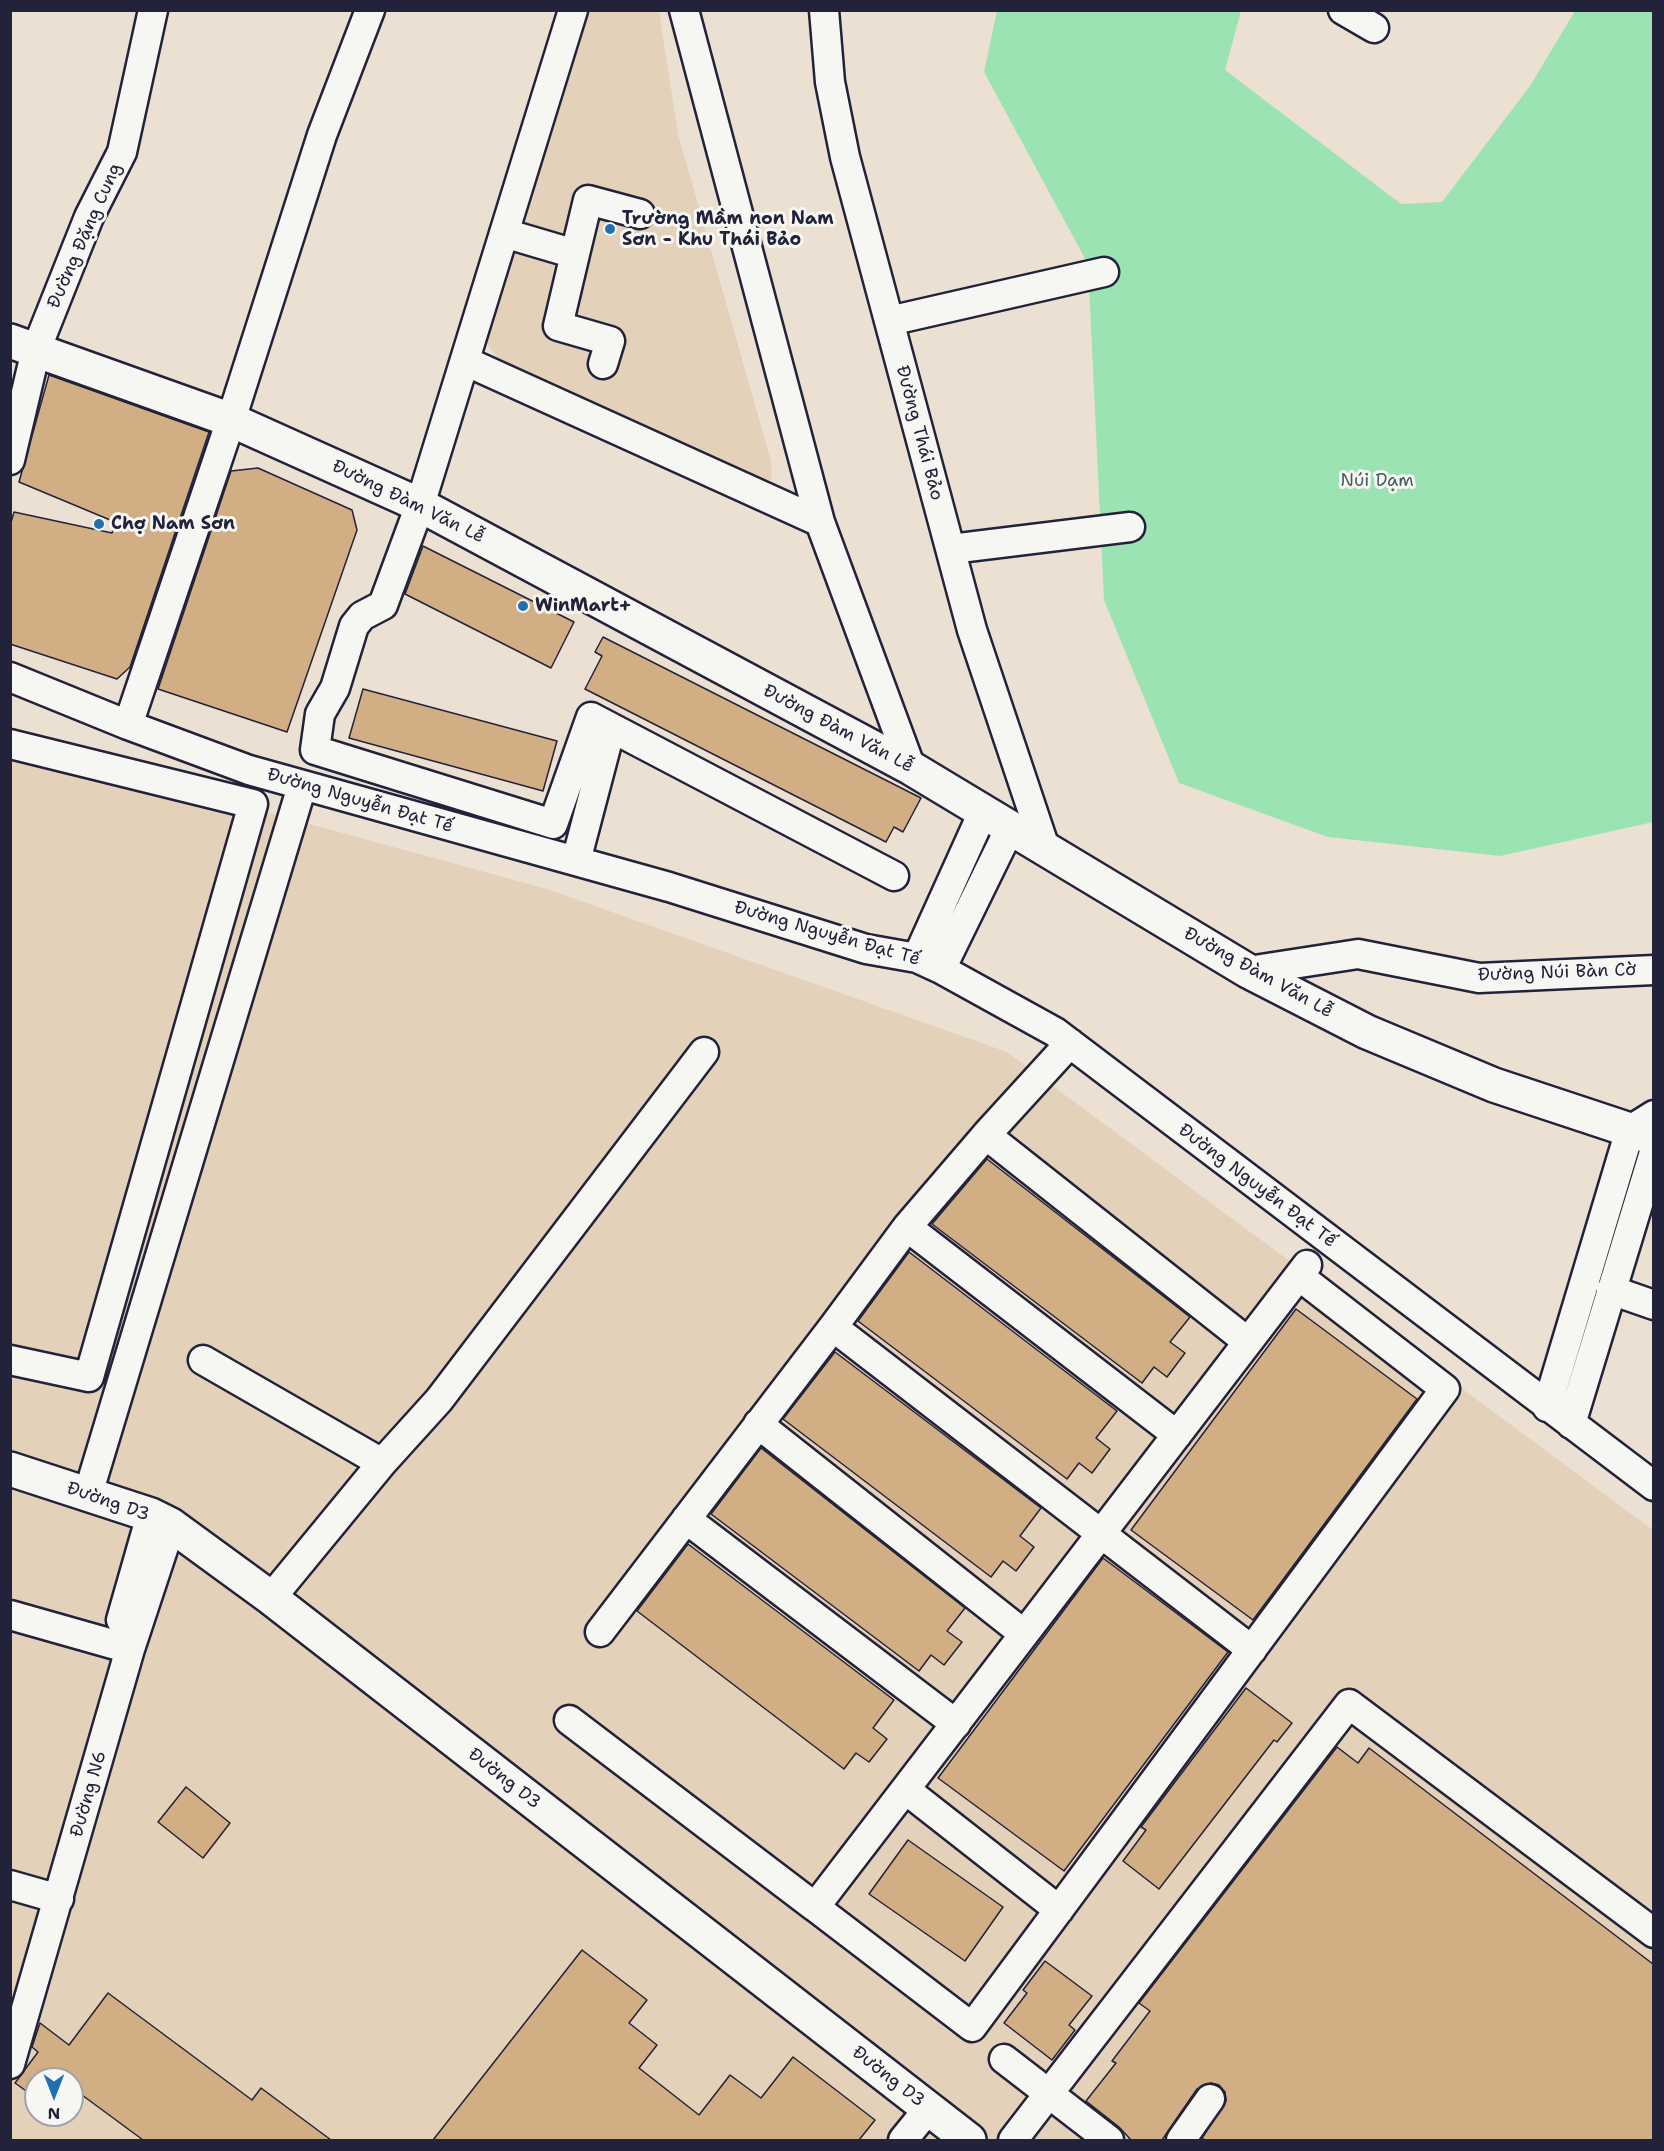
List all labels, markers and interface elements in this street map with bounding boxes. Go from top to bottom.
street label: Đường Đặng Cung [43,160,127,312]
place label: Trường Mầm non Nam Sơn - Khu Thái Bảo [622,208,834,250]
marker: Trường Mầm non Nam Sơn - Khu Thái Bảo [603,222,617,236]
street label: Đường Thái Bảo [891,363,947,503]
street label: Đường Đàm Văn Lễ [328,456,488,548]
park label: Núi Dạm [1340,470,1414,492]
place label: Chợ Nam Sơn [111,513,235,535]
marker: Chợ Nam Sơn [92,517,106,531]
place label: WinMart+ [535,595,632,617]
marker: WinMart+ [516,599,530,613]
street label: Đường Đàm Văn Lễ [759,680,917,778]
street label: Đường Nguyễn Đạt Tế [265,764,455,838]
street label: Đường Nguyễn Đạt Tế [732,897,922,971]
street label: Đường Đàm Văn Lễ [1180,923,1336,1023]
street label: Đường Núi Bàn Cờ [1477,959,1637,987]
street label: Đường Nguyễn Đạt Tế [1174,1120,1340,1252]
street label: Đường D3 [64,1478,152,1526]
street label: Đường D3 [463,1744,545,1814]
street label: Đường N6 [66,1748,112,1840]
street label: Đường D3 [847,2042,929,2112]
north arrow [24,2067,84,2127]
text: N [48,2103,60,2124]

